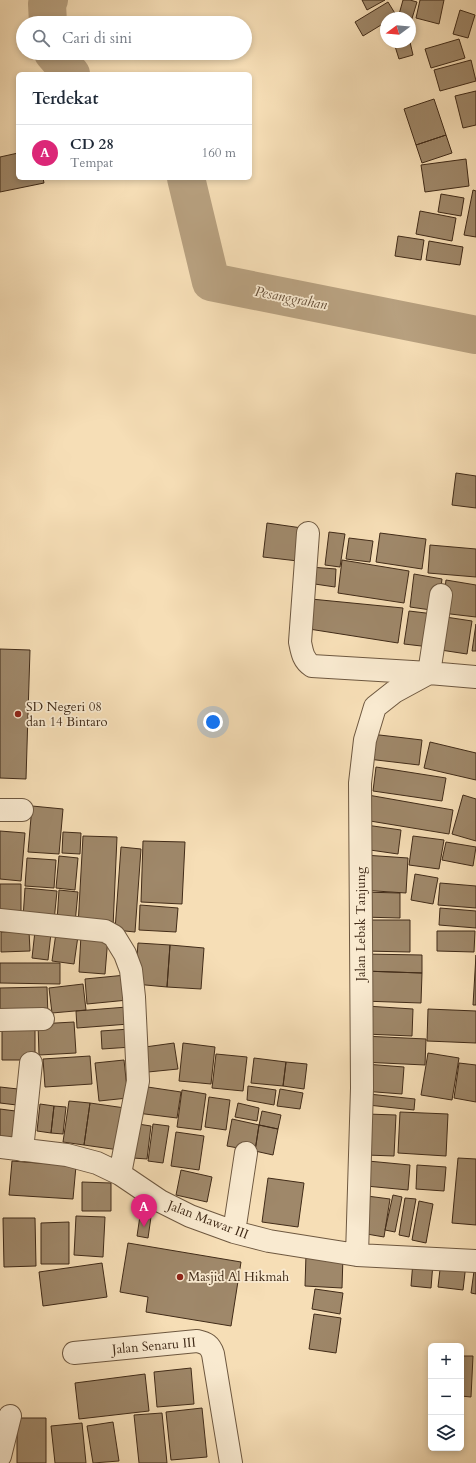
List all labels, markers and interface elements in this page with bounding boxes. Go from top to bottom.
north arrow [380,12,416,48]
search box [16,16,252,60]
icon: search [30,27,52,49]
text: Cari di sini [62,28,132,48]
text: Terdekat [32,87,98,110]
text: CD 28 [70,134,114,154]
text: A [40,144,50,162]
text: 160 m [202,144,236,162]
text: Tempat [70,154,113,172]
water label: Pesanggrahan [253,282,329,314]
place label: SD Negeri 08 dan 14 Bintaro [26,698,108,731]
marker: SD Negeri 08 dan 14 Bintaro [13,709,23,719]
your location [203,712,223,732]
street label: Jalan Lebak Tanjung [352,866,370,983]
pin: A [131,1194,157,1227]
street label: Jalan Mawar III [163,1196,251,1244]
place label: Masjid Al Hikmah [188,1268,289,1286]
marker: Masjid Al Hikmah [175,1272,185,1282]
street label: Jalan Senaru III [109,1333,197,1359]
map controls [428,1343,464,1451]
button: + [428,1343,464,1379]
button: − [428,1379,464,1415]
button: layers [428,1415,464,1451]

